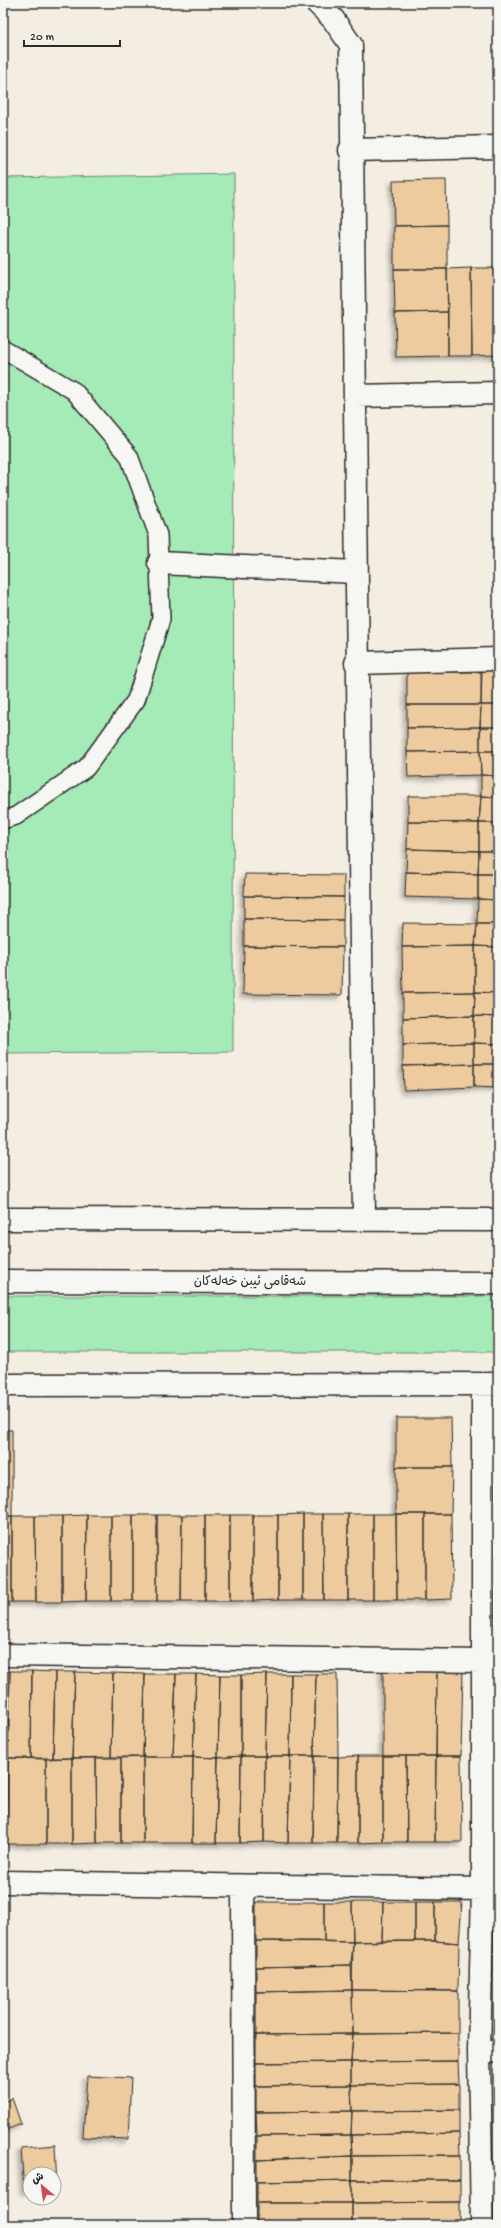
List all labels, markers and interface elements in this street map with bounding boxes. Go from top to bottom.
scale bar [24,22,120,48]
text: 20 m [30,31,55,45]
street label: شەقامی ئیبن خەلەکان [194,1275,306,1290]
north arrow [22,2166,62,2206]
text: ش [30,2171,46,2187]

